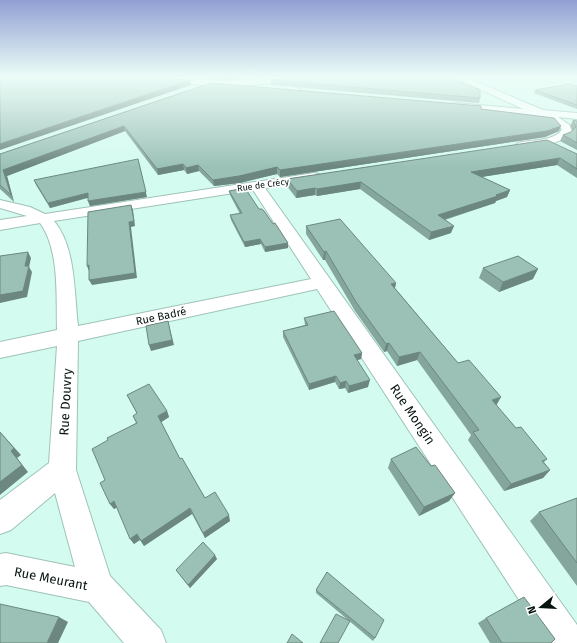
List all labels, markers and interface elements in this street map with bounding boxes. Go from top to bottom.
street label: Rue de Crécy [236,176,290,194]
street label: Rue Badré [135,305,187,328]
street label: Rue Douvry [56,367,75,436]
street label: Rue Mongin [387,381,438,447]
street label: Rue Meurant [13,564,89,593]
north arrow [521,587,561,627]
text: N [525,604,539,615]

